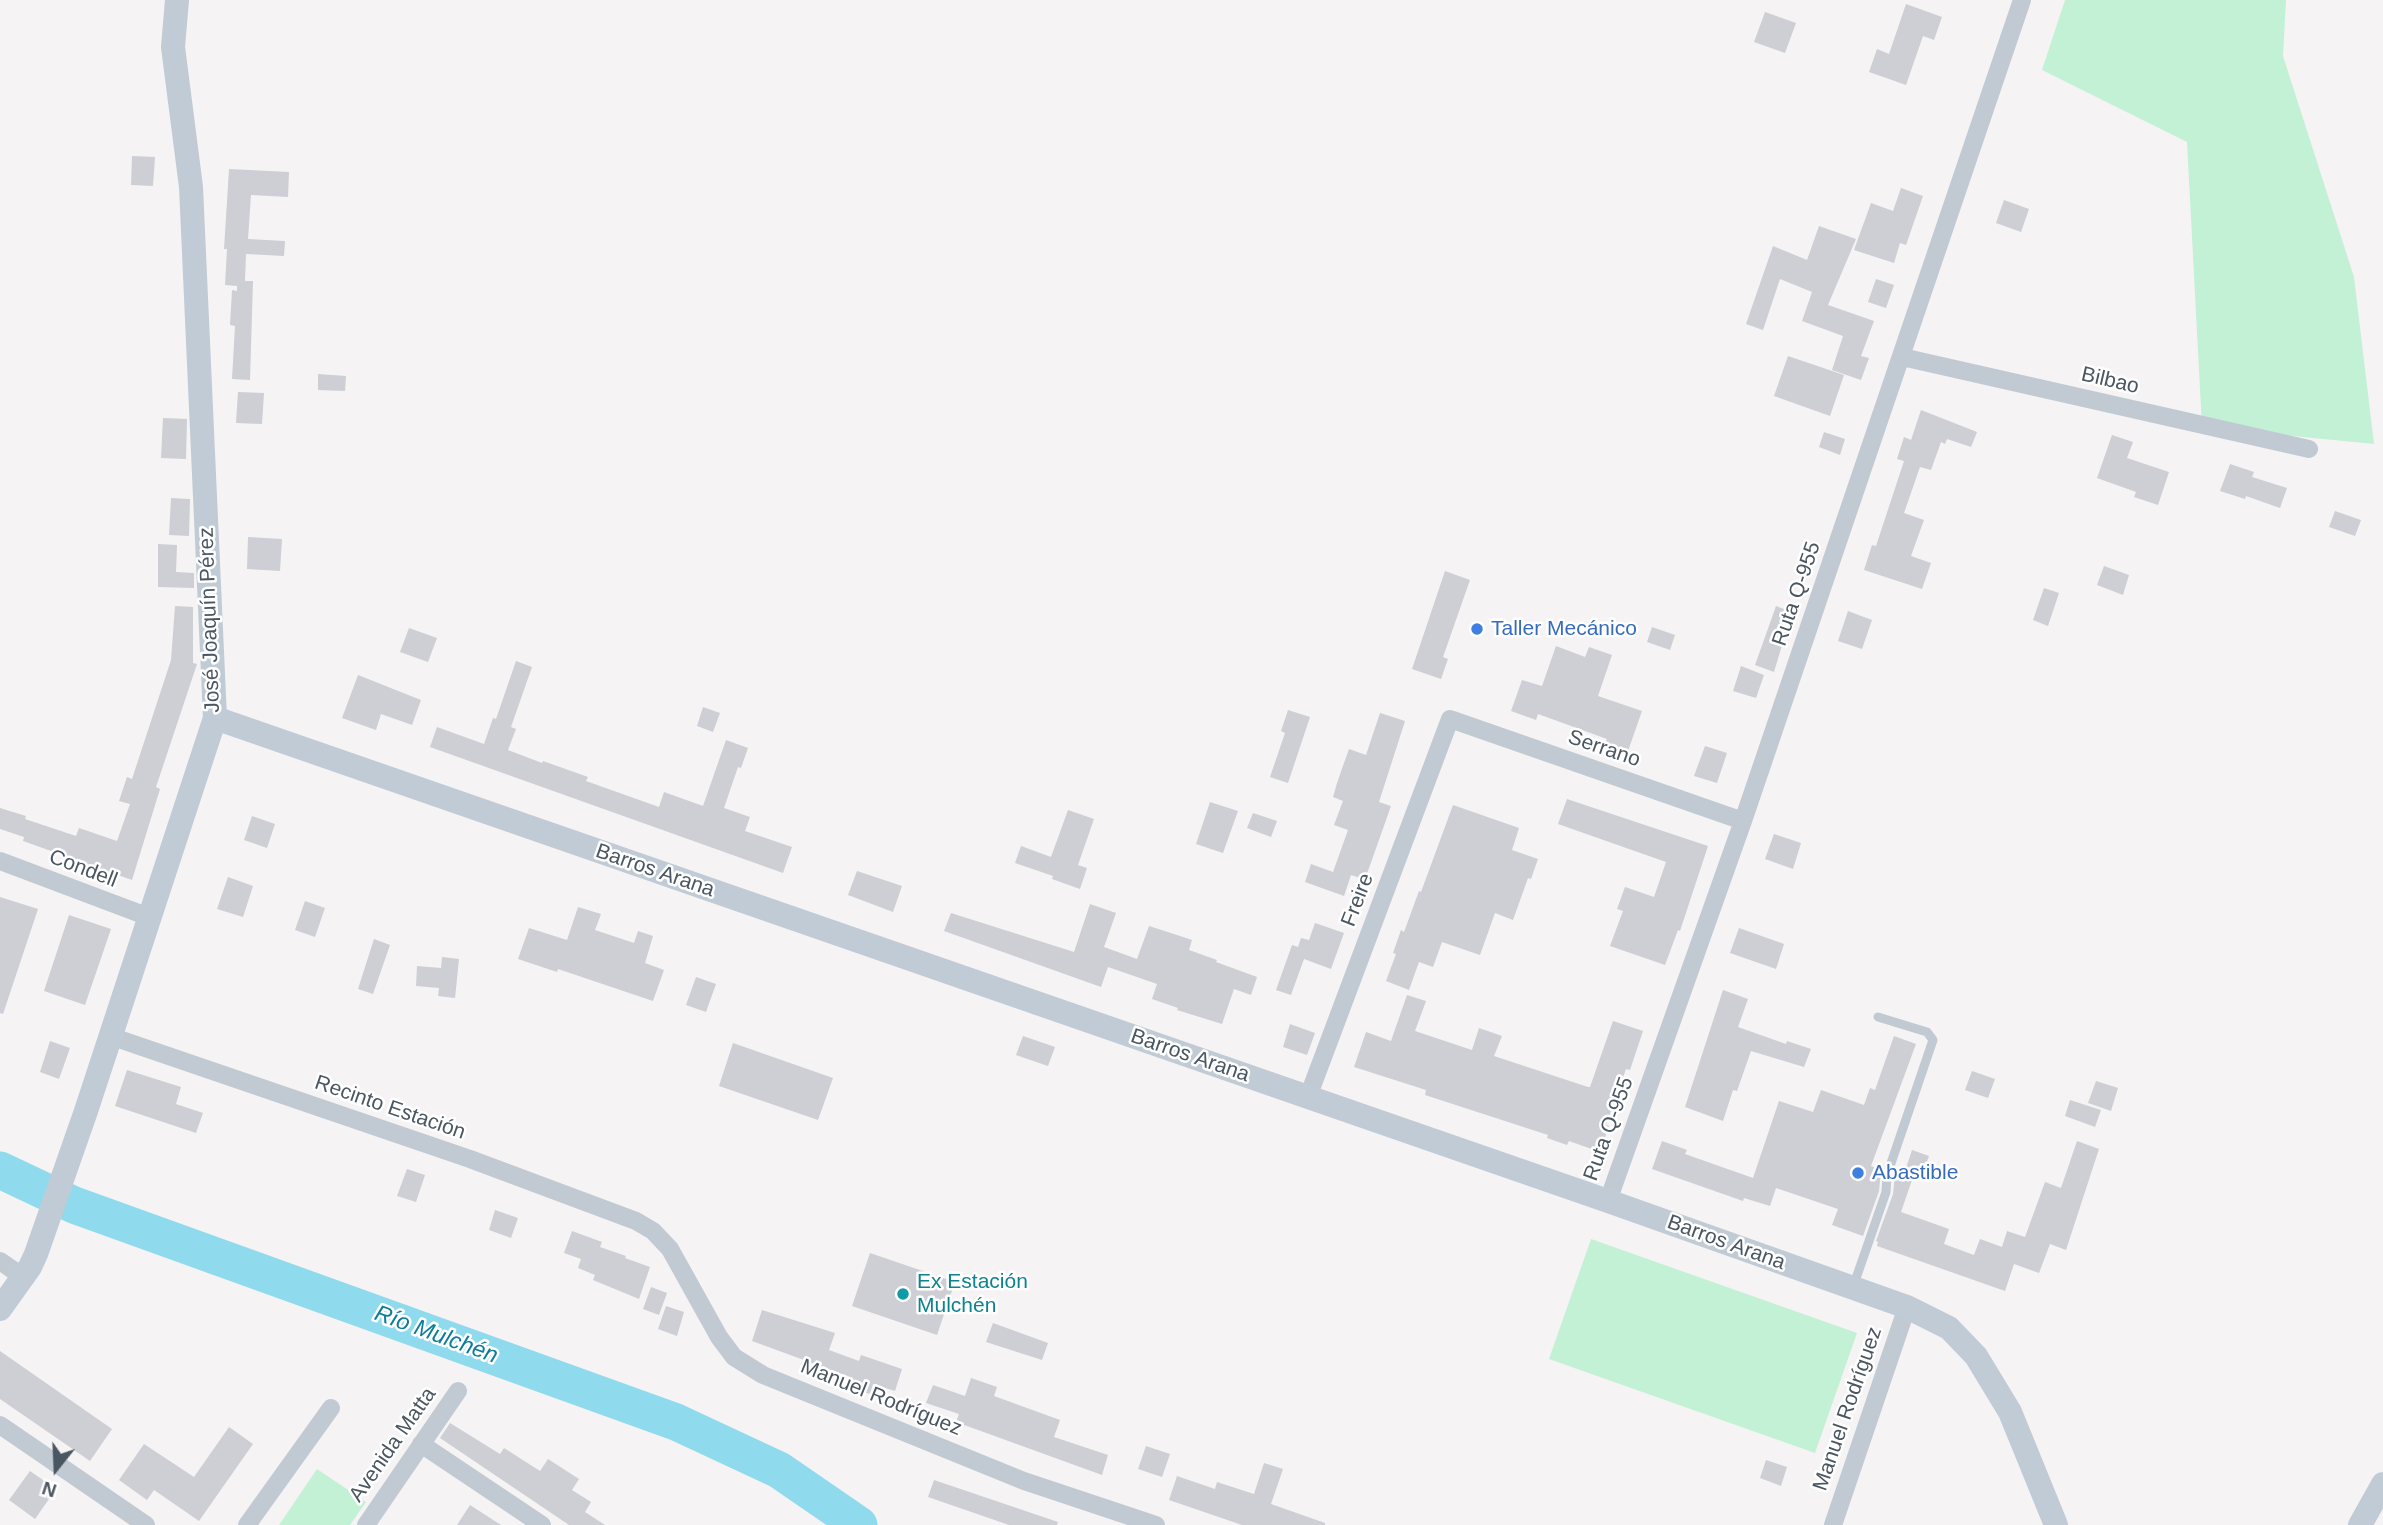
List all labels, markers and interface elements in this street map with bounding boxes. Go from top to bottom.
street label: Bilbao [2079,362,2141,400]
street label: José Joaquín Pérez [194,527,226,713]
street label: Ruta Q-955 [1767,539,1827,649]
place label: Taller Mecánico [1491,616,1637,642]
marker: Taller Mecánico [1469,621,1485,637]
street label: Serrano [1565,725,1643,773]
street label: Barros Arana [592,839,718,903]
street label: Condell [45,844,121,894]
street label: Freire [1336,870,1380,930]
street label: Barros Arana [1127,1024,1253,1088]
street label: Recinto Estación [311,1070,469,1146]
street label: Ruta Q-955 [1579,1074,1639,1184]
place label: Abastible [1872,1160,1958,1186]
marker: Abastible [1850,1165,1866,1181]
street label: Barros Arana [1664,1210,1788,1276]
place label: Ex Estación Mulchén [917,1269,1028,1319]
marker: Ex Estación Mulchén [895,1286,911,1302]
water label: Río Mulchén [371,1300,501,1370]
street label: Manuel Rodríguez [1808,1324,1888,1494]
street label: Manuel Rodríguez [797,1354,965,1442]
street label: Avenida Matta [344,1383,442,1507]
north arrow [21,1434,91,1504]
text: N [40,1477,59,1502]

